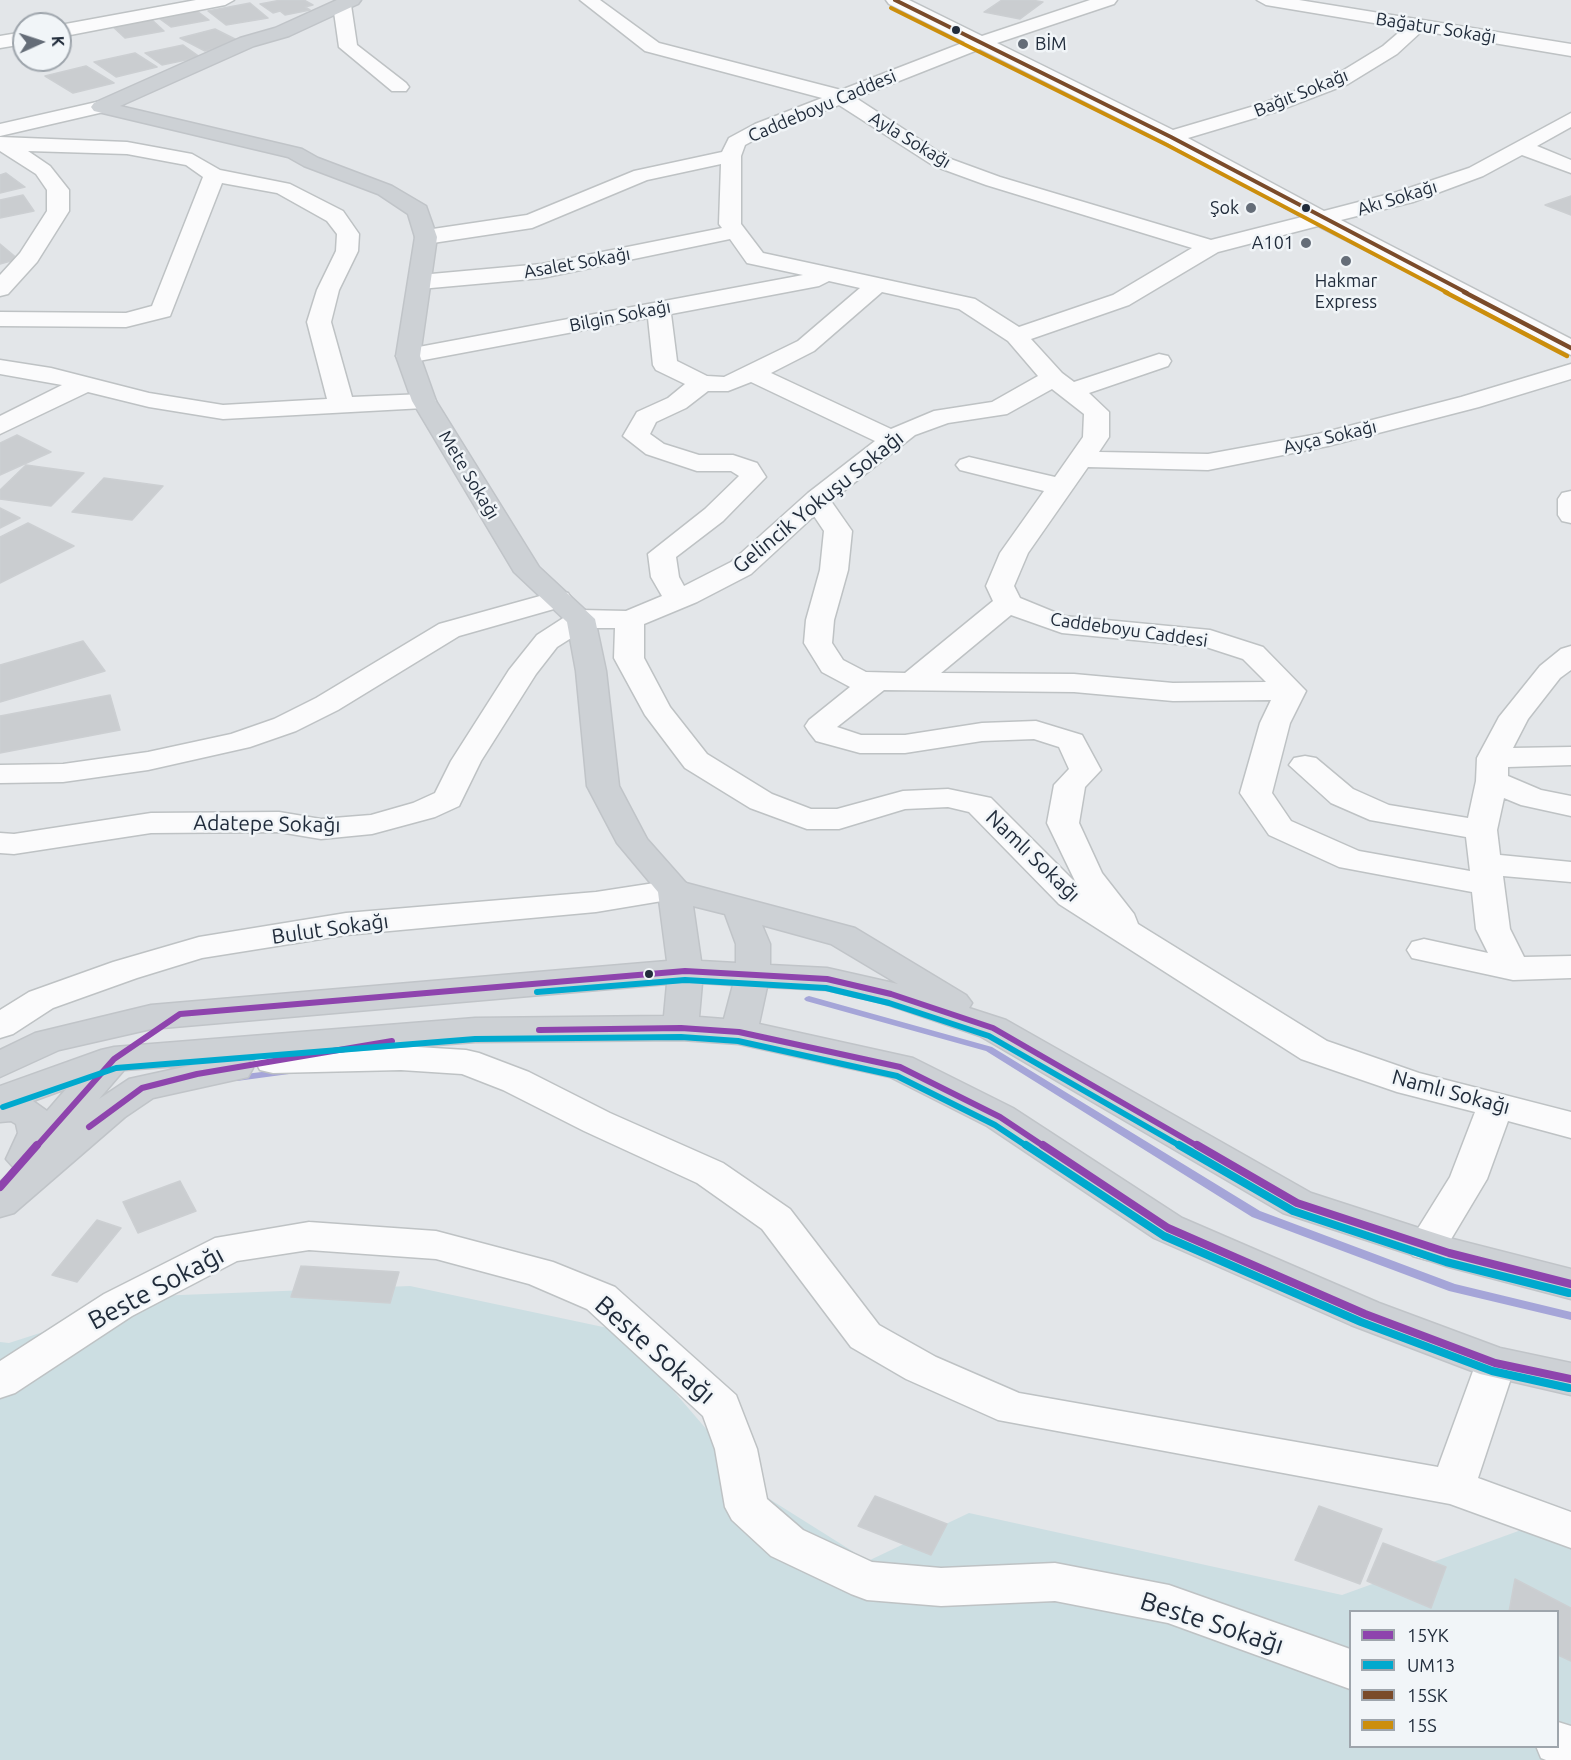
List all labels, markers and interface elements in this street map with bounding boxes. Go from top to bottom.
street label: Bağatur Sokağı [1374,8,1498,48]
north arrow [12,12,72,72]
unlabelled marker [950,24,962,36]
place label: BİM [1035,33,1067,55]
text: K [49,35,67,47]
marker: BİM [1016,37,1030,51]
street label: Bağıt Sokağı [1251,64,1351,122]
street label: Caddeboyu Caddesi [745,65,899,147]
street label: Ayla Sokağı [865,107,955,173]
street label: Akı Sokağı [1354,176,1440,220]
place label: Şok [1210,197,1239,219]
marker: Şok [1244,201,1258,215]
unlabelled marker [1300,202,1312,214]
place label: A101 [1252,232,1294,254]
marker: A101 [1299,236,1313,250]
street label: Asalet Sokağı [522,243,632,283]
marker: Hakmar Express [1339,254,1353,268]
place label: Hakmar Express [1315,270,1377,312]
street label: Bilgin Sokağı [568,296,672,336]
street label: Ayça Sokağı [1281,416,1379,458]
street label: Gelincik Yokuşu Sokağı [728,425,908,579]
street label: Mete Sokağı [434,427,504,523]
street label: Caddeboyu Caddesi [1049,608,1209,652]
street label: Namlı Sokağı [981,805,1085,907]
street label: Adatepe Sokağı [193,810,341,838]
street label: Bulut Sokağı [270,908,390,950]
unlabelled marker [643,968,655,980]
street label: Namlı Sokağı [1389,1064,1513,1120]
street label: Beste Sokağı [83,1239,229,1337]
street label: Beste Sokağı [588,1289,722,1411]
street label: Beste Sokağı [1136,1585,1288,1661]
legend [1349,1610,1559,1748]
text: 15YK [1407,1625,1449,1645]
text: UM13 [1407,1655,1455,1675]
text: 15SK [1407,1685,1448,1705]
text: 15S [1407,1715,1437,1735]

